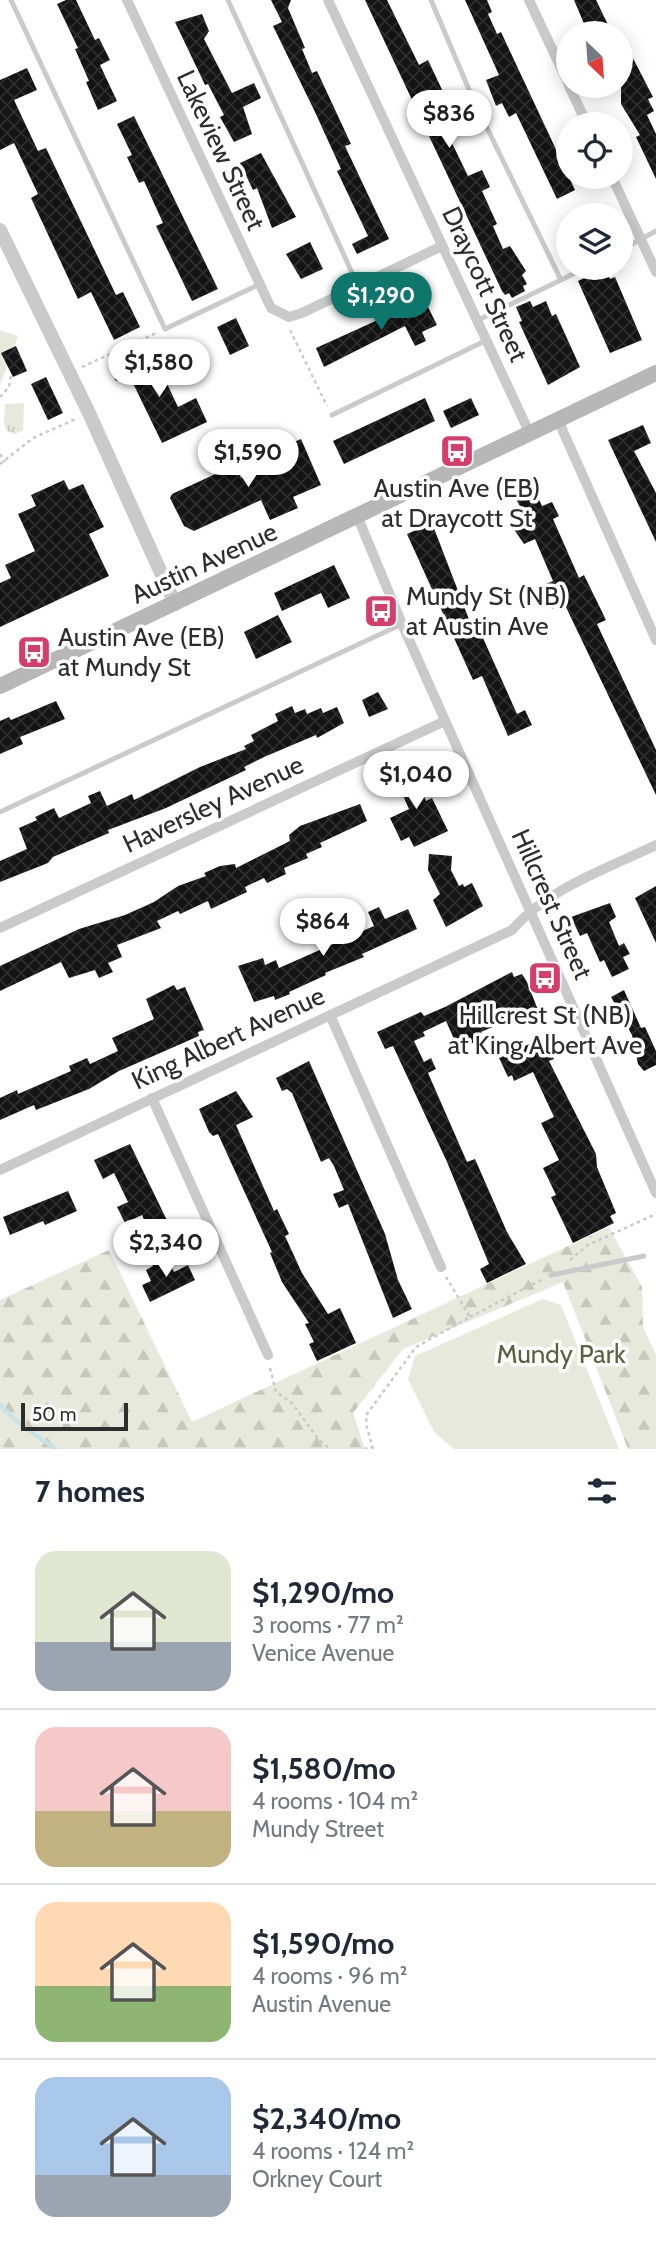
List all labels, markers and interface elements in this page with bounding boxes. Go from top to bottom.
north arrow [556,21,634,98]
map controls [556,21,633,280]
street label: Lakeview Street [170,65,272,235]
pin: $836 [408,90,490,150]
text: $836 [423,99,475,127]
button: locate [556,112,633,189]
street label: Draycott Street [435,201,535,367]
button: layers [556,203,633,280]
pin: $1,290 [324,272,438,332]
text: $1,290 [347,281,415,309]
pin: $1,580 [102,340,216,399]
text: $1,580 [124,348,194,376]
pin: $1,590 [191,430,305,489]
bus stop icon: Austin Ave (EB) at Draycott St [438,432,476,470]
text: $1,590 [214,438,282,466]
place label: Austin Ave (EB) at Draycott St [374,472,540,534]
street label: Austin Avenue [126,515,282,611]
place label: Mundy St (NB) at Austin Ave [406,580,567,642]
bus stop icon: Mundy St (NB) at Austin Ave [362,592,400,630]
place label: Austin Ave (EB) at Mundy St [58,621,225,683]
bus stop icon: Austin Ave (EB) at Mundy St [15,633,53,671]
street label: Haversley Avenue [118,748,308,860]
pin: $1,040 [359,752,473,811]
text: $1,040 [379,760,453,788]
street label: Hillcrest Street [505,824,599,984]
pin: $864 [282,898,364,958]
text: $864 [296,907,350,935]
bus stop icon: Hillcrest St (NB) at King Albert Ave [526,959,564,997]
street label: King Albert Avenue [126,979,330,1097]
place label: Hillcrest St (NB) at King Albert Ave [448,999,642,1061]
pin: $2,340 [109,1220,223,1279]
text: $2,340 [129,1228,203,1256]
park label: Mundy Park [496,1338,626,1370]
scale bar [21,1400,128,1432]
text: 50 m [32,1403,76,1426]
icon: filters [583,1472,621,1510]
text: 7 homes [35,1473,145,1510]
text: $1,290/mo [252,1574,394,1611]
icon: home [91,1579,175,1663]
text: 3 rooms · 77 m² [252,1611,404,1639]
text: Venice Avenue [252,1639,394,1667]
text: $1,580/mo [252,1750,396,1787]
icon: home [91,1755,175,1839]
text: 4 rooms · 104 m² [252,1787,418,1815]
text: Mundy Street [252,1815,384,1843]
text: $1,590/mo [252,1925,394,1962]
icon: home [91,1930,175,2014]
text: 4 rooms · 96 m² [252,1962,407,1990]
text: Austin Avenue [252,1990,391,2018]
text: $2,340/mo [252,2100,401,2137]
icon: home [91,2105,175,2189]
text: 4 rooms · 124 m² [252,2137,414,2165]
text: Orkney Court [252,2165,382,2193]

